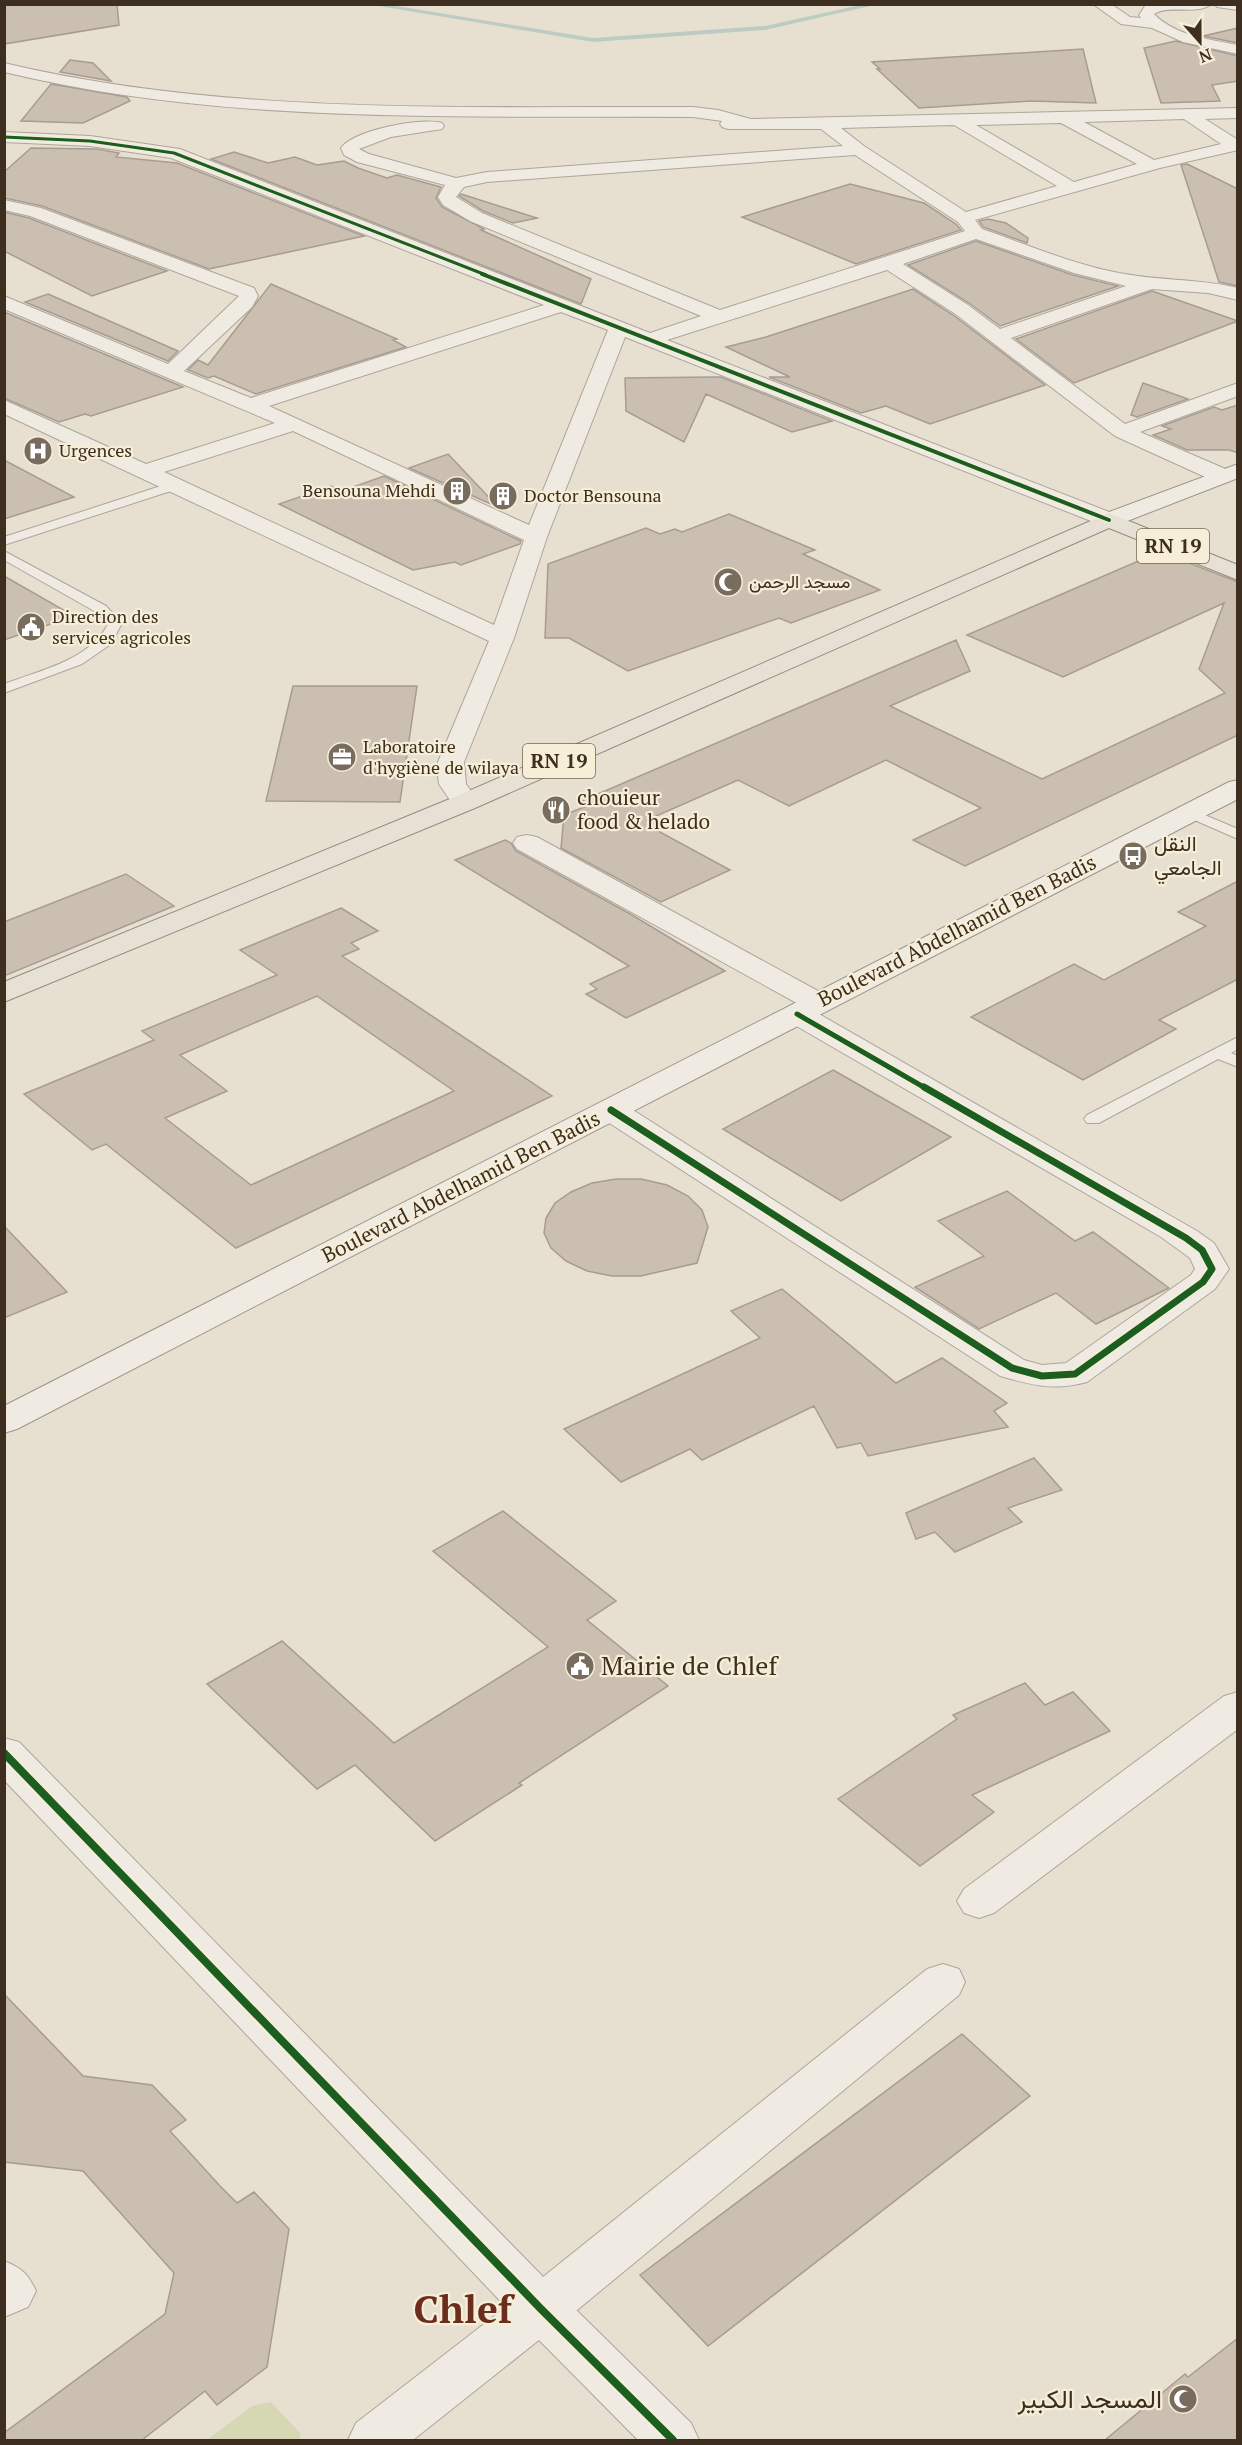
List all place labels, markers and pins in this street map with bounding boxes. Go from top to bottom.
hospital icon: Urgences [22,435,54,467]
place label: Urgences [59,438,132,462]
building icon: Bensouna Mehdi [441,475,473,507]
place label: Bensouna Mehdi [302,478,436,502]
building icon: Doctor Bensouna [487,480,519,512]
place label: Doctor Bensouna [524,483,662,507]
mosque icon: مسجد الرحمن [712,566,744,598]
place label: مسجد الرحمن [749,569,850,593]
place label: Direction des services agricoles [52,604,191,649]
public building icon: Direction des services agricoles [15,611,47,643]
place label: Laboratoire d'hygiène de wilaya [363,734,519,779]
office icon: Laboratoire d'hygiène de wilaya [326,741,358,773]
place label: chouieur food & helado [577,783,710,835]
restaurant icon: chouieur food & helado [540,794,572,826]
place label: النقل الجامعي [1154,829,1222,885]
bus stop icon: النقل الجامعي [1117,840,1149,872]
place label: Mairie de Chlef [601,1648,779,1682]
public building icon: Mairie de Chlef [564,1650,596,1682]
place label: المسجد الكبير [1017,2381,1162,2415]
mosque icon: المسجد الكبير [1167,2383,1199,2415]

